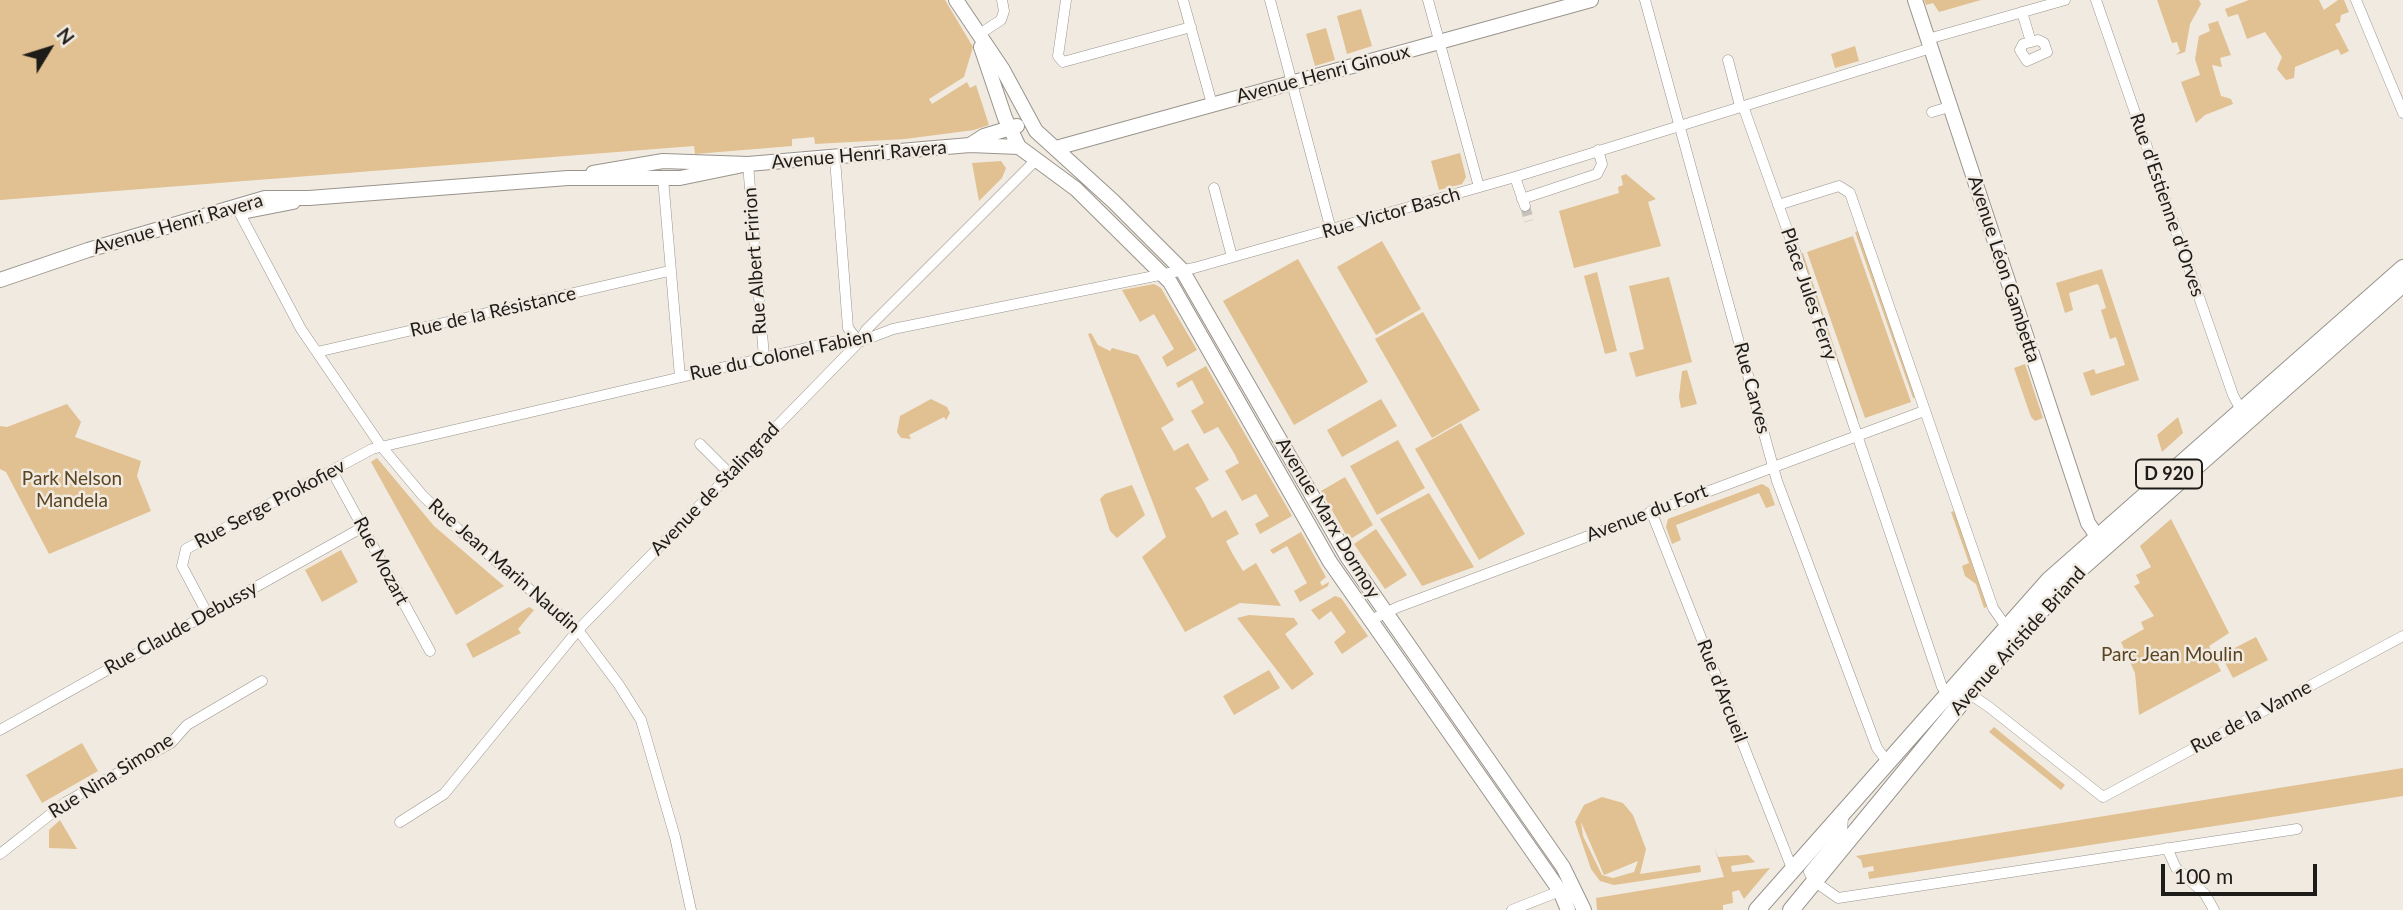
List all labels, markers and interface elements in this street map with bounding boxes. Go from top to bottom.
north arrow [14,14,84,84]
text: N [52,23,80,49]
street label: Avenue Henri Ginoux [1234,40,1412,108]
street label: Rue d'Estienne d'Orves [2125,110,2209,300]
street label: Avenue Henri Ravera [770,136,948,174]
street label: Avenue Léon Gambetta [1963,173,2045,365]
street label: Rue Victor Basch [1319,182,1463,244]
street label: Rue Albert Fririon [738,186,772,336]
street label: Avenue Henri Ravera [90,189,266,259]
street label: Place Jules Ferry [1776,225,1842,363]
street label: Rue de la Résistance [408,282,578,342]
street label: Rue du Colonel Fabien [688,324,874,386]
street label: Rue Carves [1729,340,1775,436]
street label: Avenue de Stalingrad [646,418,784,560]
street label: Avenue Marx Dormoy [1271,433,1385,603]
street label: Rue Serge Prokofiev [191,455,349,553]
road number: D 920 [2136,460,2202,488]
park label: Park Nelson Mandela [22,468,122,512]
street label: Avenue du Fort [1583,479,1711,547]
street label: Rue Jean Marin Naudin [424,494,584,638]
street label: Rue Mozart [348,513,414,609]
street label: Avenue Aristide Briand [1945,562,2091,720]
street label: Rue Claude Debussy [101,576,261,680]
street label: Rue d'Arcueil [1692,636,1752,746]
park label: Parc Jean Moulin [2101,644,2243,666]
street label: Rue de la Vanne [2187,676,2315,758]
street label: Rue Nina Simone [44,729,178,823]
scale bar [2165,850,2321,894]
text: 100 m [2174,863,2233,888]

